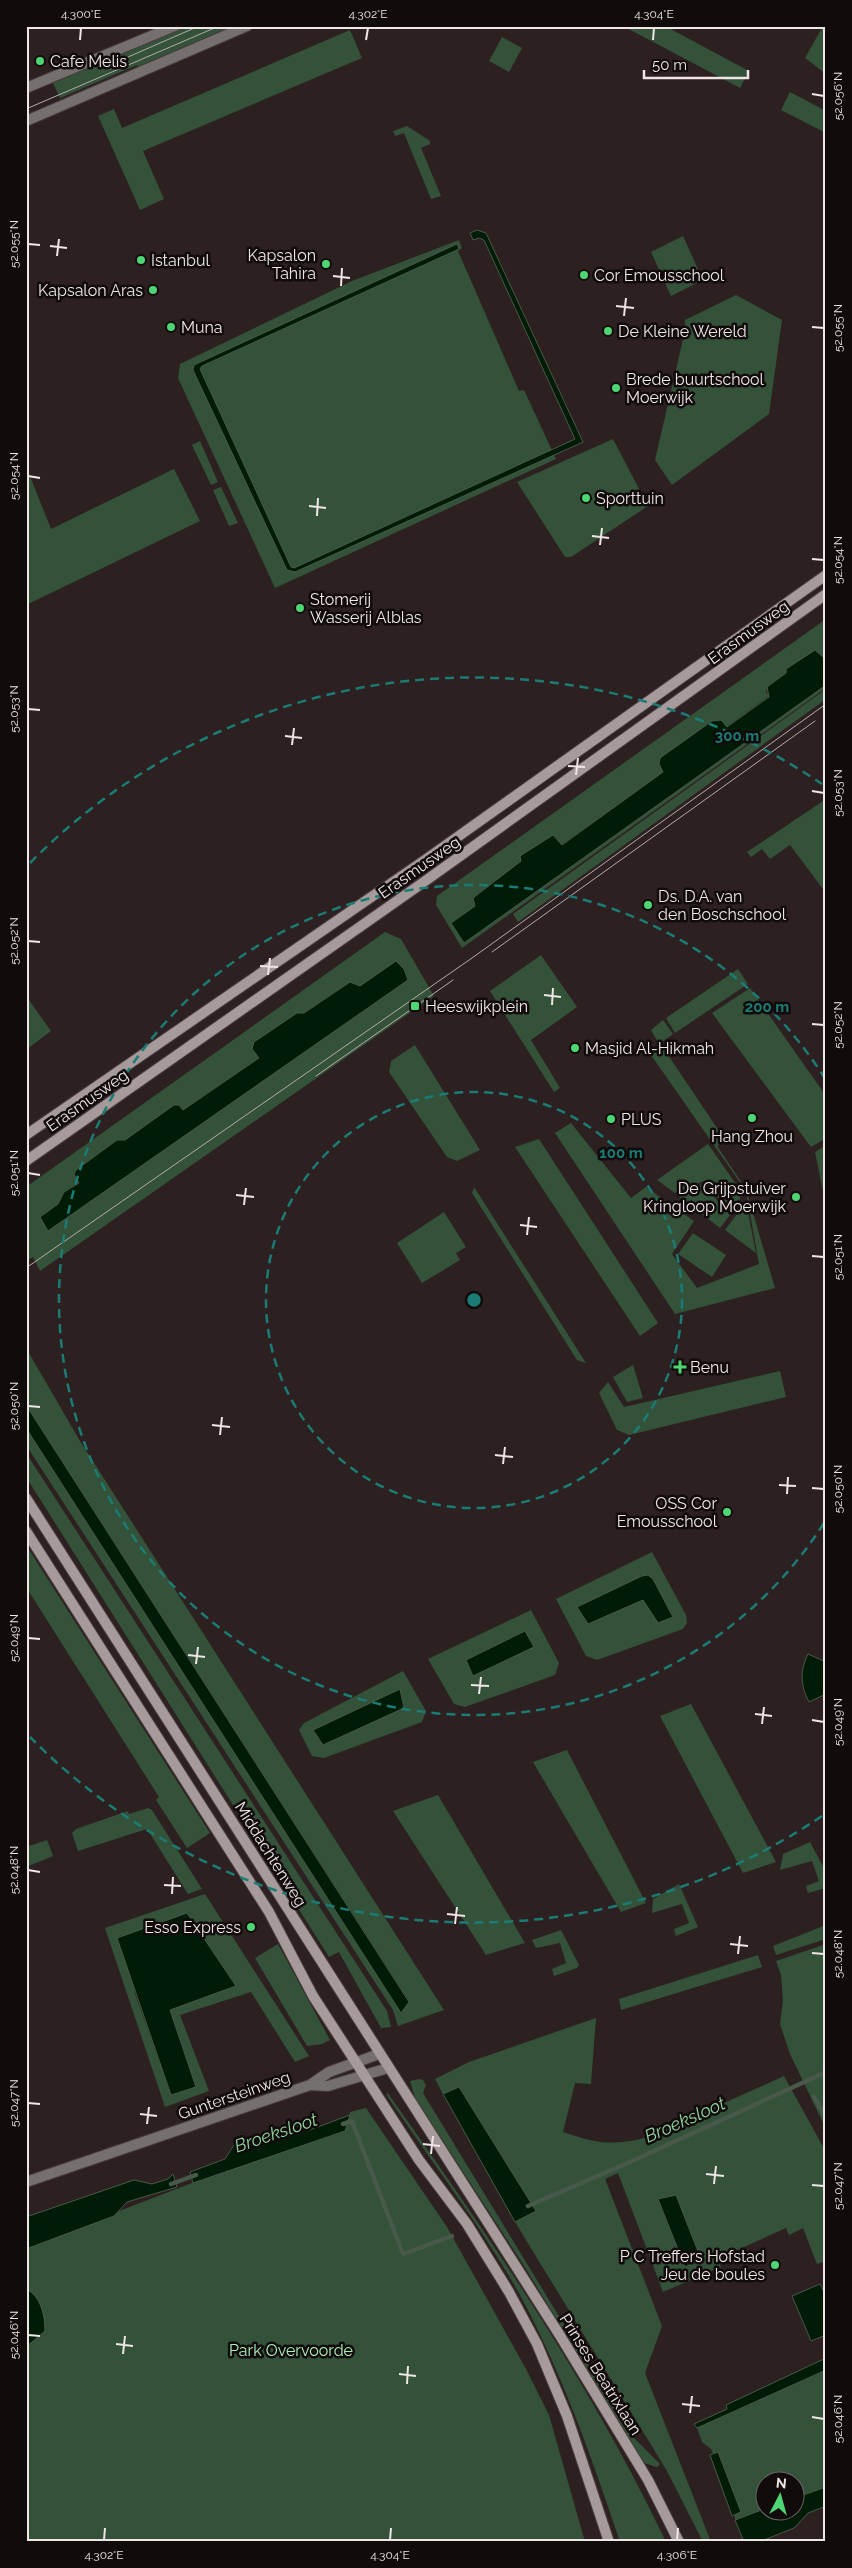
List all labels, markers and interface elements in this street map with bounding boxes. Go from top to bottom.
text: 4.300°E [61,7,101,21]
text: 4.302°E [348,7,388,21]
text: 4.304°E [634,7,674,21]
scale bar [644,48,748,80]
place label: Cafe Melis [50,52,127,71]
marker: Cafe Melis [34,55,46,67]
text: 50 m [652,56,687,74]
text: 52.056°N [831,72,845,120]
text: 52.055°N [7,220,21,268]
place label: Kapsalon Tahira [247,246,316,283]
place label: Istanbul [151,251,210,270]
marker: Istanbul [135,254,147,266]
marker: Kapsalon Tahira [320,258,332,270]
place label: Cor Emousschool [594,266,725,285]
marker: Cor Emousschool [578,269,590,281]
place label: Kapsalon Aras [38,281,143,300]
marker: Kapsalon Aras [147,284,159,296]
text: 52.055°N [831,304,845,352]
place label: Muna [181,318,223,337]
marker: Muna [165,321,177,333]
place label: De Kleine Wereld [618,322,747,341]
marker: De Kleine Wereld [602,325,614,337]
place label: Brede buurtschool Moerwijk [626,370,765,407]
marker: Brede buurtschool Moerwijk [610,382,622,394]
text: 52.054°N [7,452,21,500]
place label: Sporttuin [596,489,664,508]
marker: Sporttuin [580,492,592,504]
text: 52.054°N [831,536,845,584]
place label: Stomerij Wasserij Alblas [310,590,422,627]
street label: Erasmusweg [704,597,792,668]
marker: Stomerij Wasserij Alblas [294,602,306,614]
text: 52.053°N [7,685,21,733]
text: 300 m [715,727,759,745]
text: 52.053°N [831,769,845,817]
street label: Erasmusweg [375,832,464,903]
place label: Ds. D.A. van den Boschschool [658,887,787,924]
marker: Ds. D.A. van den Boschschool [642,899,654,911]
text: 52.052°N [7,917,21,965]
place label: Heeswijkplein [425,997,528,1016]
text: 200 m [745,998,789,1016]
marker: Heeswijkplein [409,1000,421,1012]
text: 52.052°N [831,1001,845,1049]
place label: Masjid Al-Hikmah [585,1039,714,1058]
marker: Masjid Al-Hikmah [569,1042,581,1054]
street label: Erasmusweg [43,1065,132,1136]
place label: PLUS [621,1110,662,1129]
marker: Hang Zhou [746,1112,758,1124]
marker: PLUS [605,1113,617,1125]
place label: Hang Zhou [711,1127,793,1146]
text: 100 m [599,1144,643,1162]
text: 52.051°N [7,1150,21,1196]
place label: De Grijpstuiver Kringloop Moerwijk [643,1179,787,1216]
marker: De Grijpstuiver Kringloop Moerwijk [790,1191,802,1203]
text: 52.051°N [831,1234,845,1280]
centre of rings [465,1291,483,1309]
place label: Benu [690,1358,729,1377]
marker: Benu [674,1361,686,1373]
text: 52.050°N [7,1382,21,1430]
text: 52.050°N [831,1465,845,1513]
place label: OSS Cor Emousschool [617,1494,718,1531]
marker: OSS Cor Emousschool [721,1506,733,1518]
text: 52.049°N [7,1614,21,1662]
text: 52.049°N [831,1698,845,1746]
street label: Middachtenweg [231,1798,310,1910]
text: 52.048°N [7,1846,21,1894]
place label: Esso Express [144,1918,241,1937]
marker: Esso Express [245,1921,257,1933]
text: 52.048°N [831,1930,845,1978]
street label: Guntersteinweg [176,2067,293,2124]
text: 52.047°N [7,2079,21,2127]
water label: Broeksloot [641,2092,729,2147]
water label: Broeksloot [232,2108,320,2157]
text: 52.047°N [831,2162,845,2210]
place label: P C Treffers Hofstad Jeu de boules [620,2247,765,2284]
marker: P C Treffers Hofstad Jeu de boules [769,2259,781,2271]
street label: Prinses Beatrixlaan [556,2310,646,2439]
text: 52.046°N [7,2311,21,2359]
park label: Park Overvoorde [229,2341,353,2360]
text: 52.046°N [831,2395,845,2443]
north arrow [754,2470,804,2520]
text: N [775,2475,788,2492]
text: 4.302°E [84,2548,124,2562]
text: 4.304°E [370,2548,410,2562]
text: 4.306°E [657,2548,697,2562]

